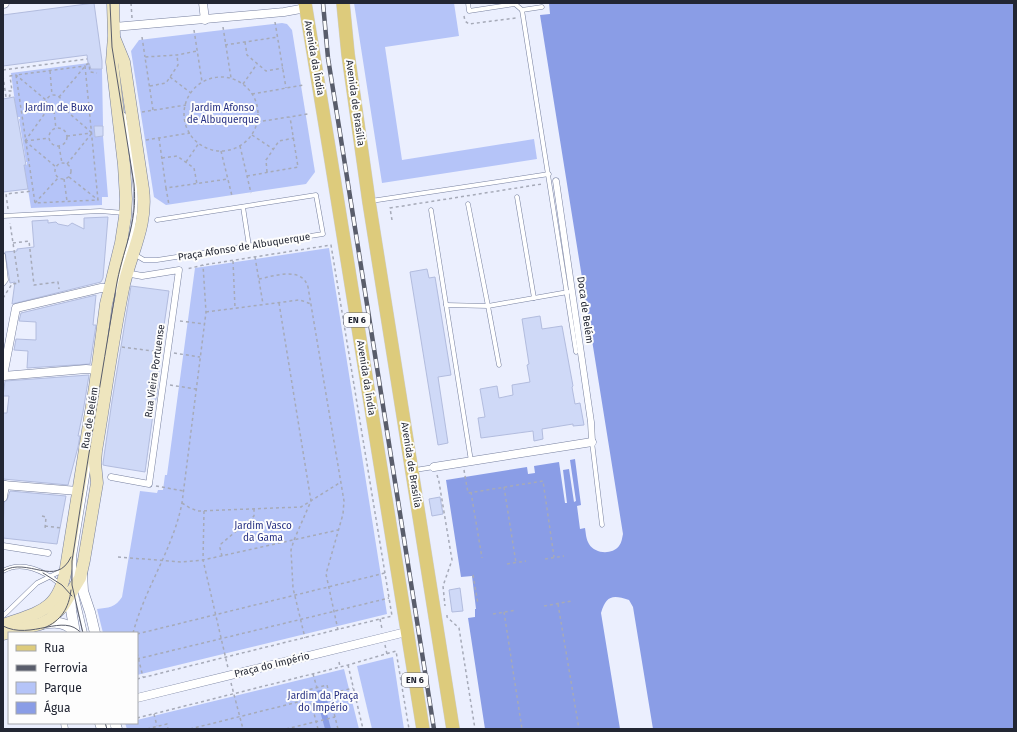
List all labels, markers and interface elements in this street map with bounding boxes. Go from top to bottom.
street label: Avenida da Índia [301,19,328,96]
street label: Avenida de Brasília [343,59,368,147]
park label: Jardim de Buxo [25,102,93,114]
park label: Jardim Afonso de Albuquerque [187,102,259,126]
street label: Praça Afonso de Albuquerque [177,231,311,263]
street label: Doca de Belém [574,276,596,344]
road number: EN 6 [344,313,370,327]
street label: Rua Vieira Portuense [142,323,168,419]
street label: Avenida da Índia [354,339,380,416]
street label: Rua de Belém [79,386,101,450]
street label: Avenida de Brasília [398,421,425,509]
park label: Jardim Vasco da Gama [234,520,292,544]
legend [8,632,138,724]
text: Rua [44,641,65,655]
street label: Praça do Império [233,650,311,680]
text: Ferrovia [44,661,88,675]
road number: EN 6 [402,673,428,687]
text: Parque [44,681,82,695]
park label: Jardim da Praça do Império [288,690,358,714]
text: Água [44,700,71,715]

